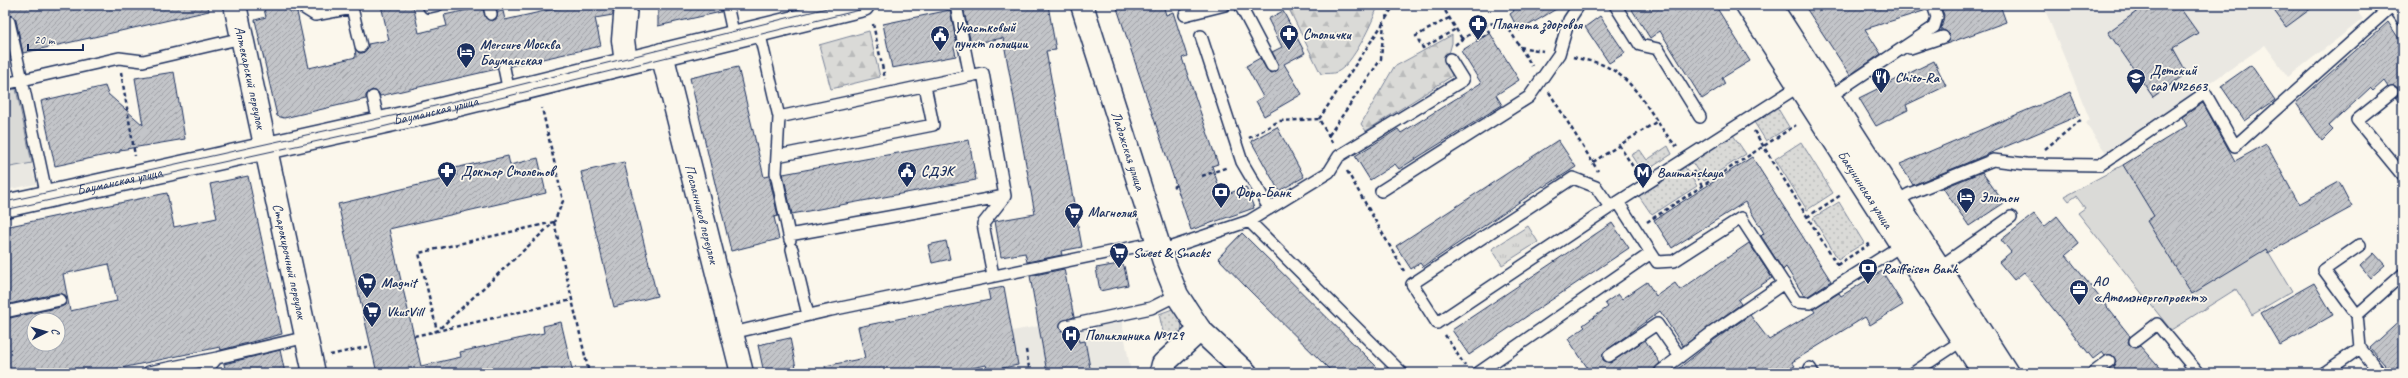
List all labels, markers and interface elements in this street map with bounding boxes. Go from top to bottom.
pharmacy icon: Планета здоровья [1467,13,1489,41]
place label: Планета здоровья [1492,16,1584,34]
place label: Участковый пункт полиции [954,19,1029,52]
pharmacy icon: Столички [1278,23,1300,51]
street label: Аптекарский переулок [231,24,270,132]
public building icon: Участковый пункт полиции [929,24,951,52]
scale bar [28,26,83,52]
place label: Столички [1303,26,1352,43]
text: 20 m [34,32,56,48]
place label: Mercure Москва Бауманская [480,36,561,69]
hotel icon: Mercure Москва Бауманская [455,41,477,69]
place label: Детский сад №2663 [2150,62,2209,95]
restaurant icon: Chito-Ra [1870,66,1892,94]
school or university icon: Детский сад №2663 [2125,67,2147,95]
place label: Chito-Ra [1895,69,1941,86]
street label: Бауманская улица [392,91,481,128]
street label: Ладожская улица [1108,109,1149,193]
street label: Бакунинская улица [1834,147,1898,233]
pharmacy icon: Доктор Столетов [436,160,458,188]
public building icon: СДЭК [896,160,918,188]
metro station icon: Baumanskaya [1632,161,1654,189]
street label: Бауманская улица [75,163,165,198]
place label: Доктор Столетов [461,163,557,180]
street label: Посланников переулок [682,163,723,267]
place label: СДЭК [921,163,956,180]
place label: Baumanskaya [1657,164,1724,181]
bank icon: Фора-Банк [1210,181,1232,209]
place label: Фора-Банк [1235,184,1292,201]
hotel icon: Элитон [1955,186,1977,214]
place label: Элитон [1980,189,2020,206]
supermarket icon: Магнолия [1063,201,1085,229]
street label: Старокирочный переулок [269,202,311,322]
place label: Магнолия [1088,204,1137,221]
supermarket icon: Sweet & Snacks [1108,241,1130,269]
place label: Sweet & Snacks [1133,244,1212,261]
bank icon: Raiffeisen Bank [1857,257,1879,285]
place label: Raiffeisen Bank [1882,260,1959,277]
supermarket icon: Magnit [356,271,378,299]
place label: АО «Атомэнергопроект» [2093,273,2207,306]
place label: Magnit [381,274,419,291]
office icon: АО «Атомэнергопроект» [2068,278,2090,306]
supermarket icon: VkusVill [361,300,383,328]
place label: VkusVill [386,303,426,320]
north arrow [26,312,66,352]
hospital icon: Поликлиника №129 [1060,324,1082,352]
place label: Поликлиника №129 [1085,327,1185,344]
text: С [49,328,63,336]

